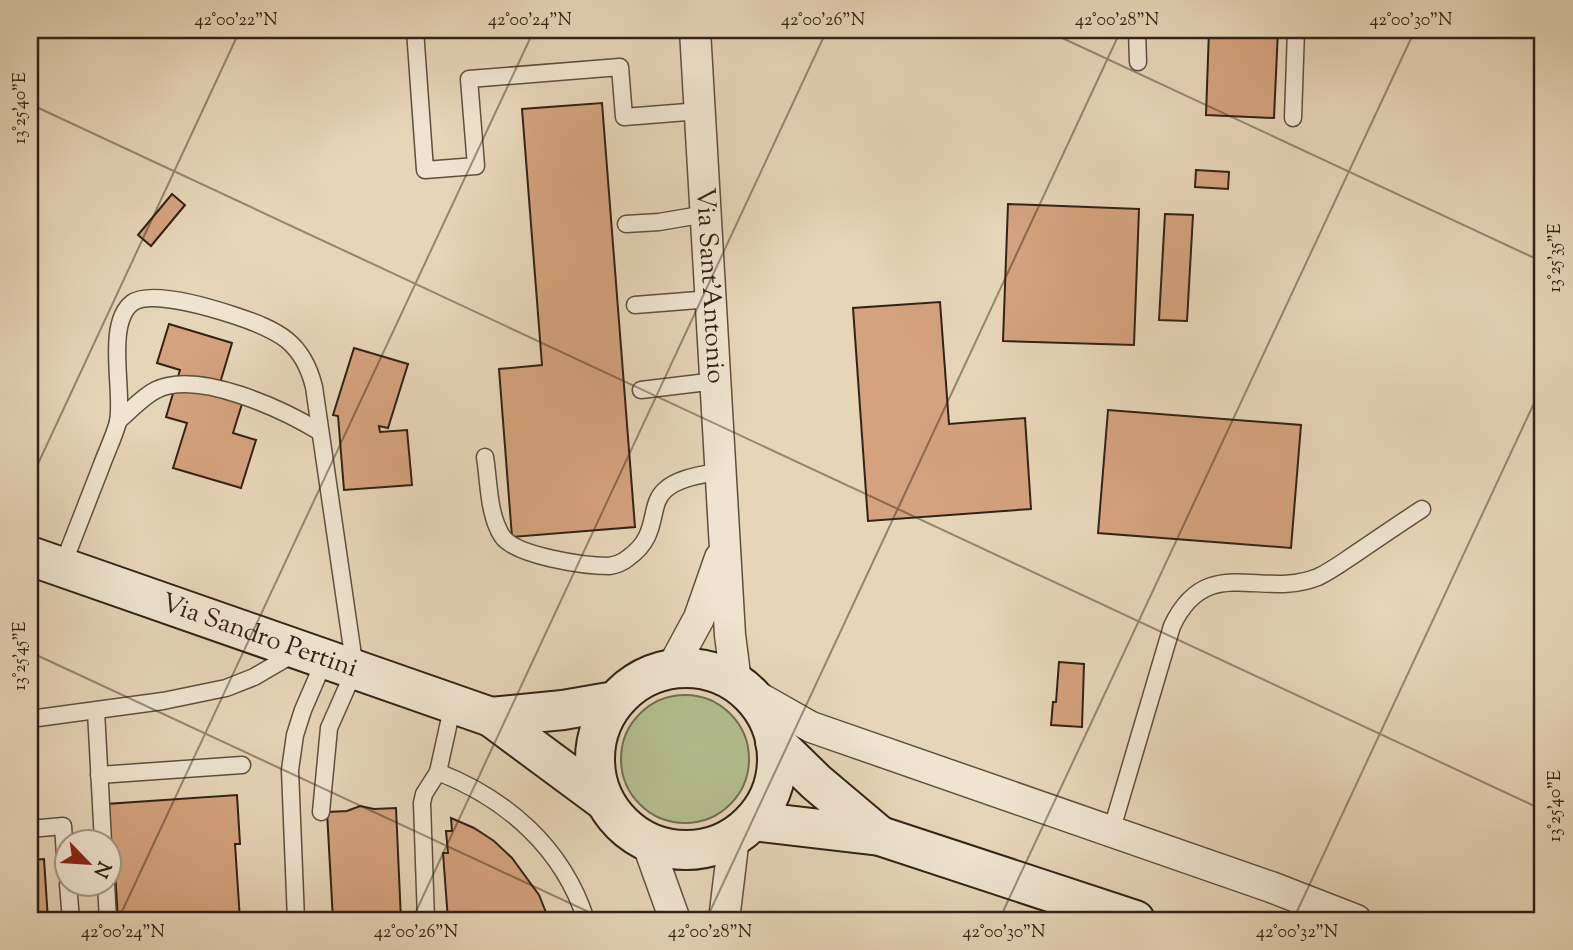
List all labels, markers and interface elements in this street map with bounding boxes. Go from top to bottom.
text: 42°00'22"N [194,8,278,34]
text: 42°00'24"N [488,8,572,34]
text: 42°00'26"N [781,8,865,34]
text: 42°00'28"N [1075,8,1159,34]
text: 42°00'30"N [1370,8,1452,34]
text: 13°25'40"E [8,72,34,144]
street label: Via Sant'Antonio [686,187,734,385]
text: 13°25'35"E [1543,223,1569,293]
street label: Via Sandro Pertini [156,585,363,687]
text: 13°25'45"E [8,621,34,691]
text: 13°25'40"E [1543,770,1569,842]
north arrow [52,828,122,898]
text: N [86,857,117,882]
text: 42°00'24"N [81,920,165,946]
text: 42°00'26"N [374,920,458,946]
text: 42°00'28"N [668,920,752,946]
text: 42°00'30"N [963,920,1045,946]
text: 42°00'32"N [1256,920,1338,946]

